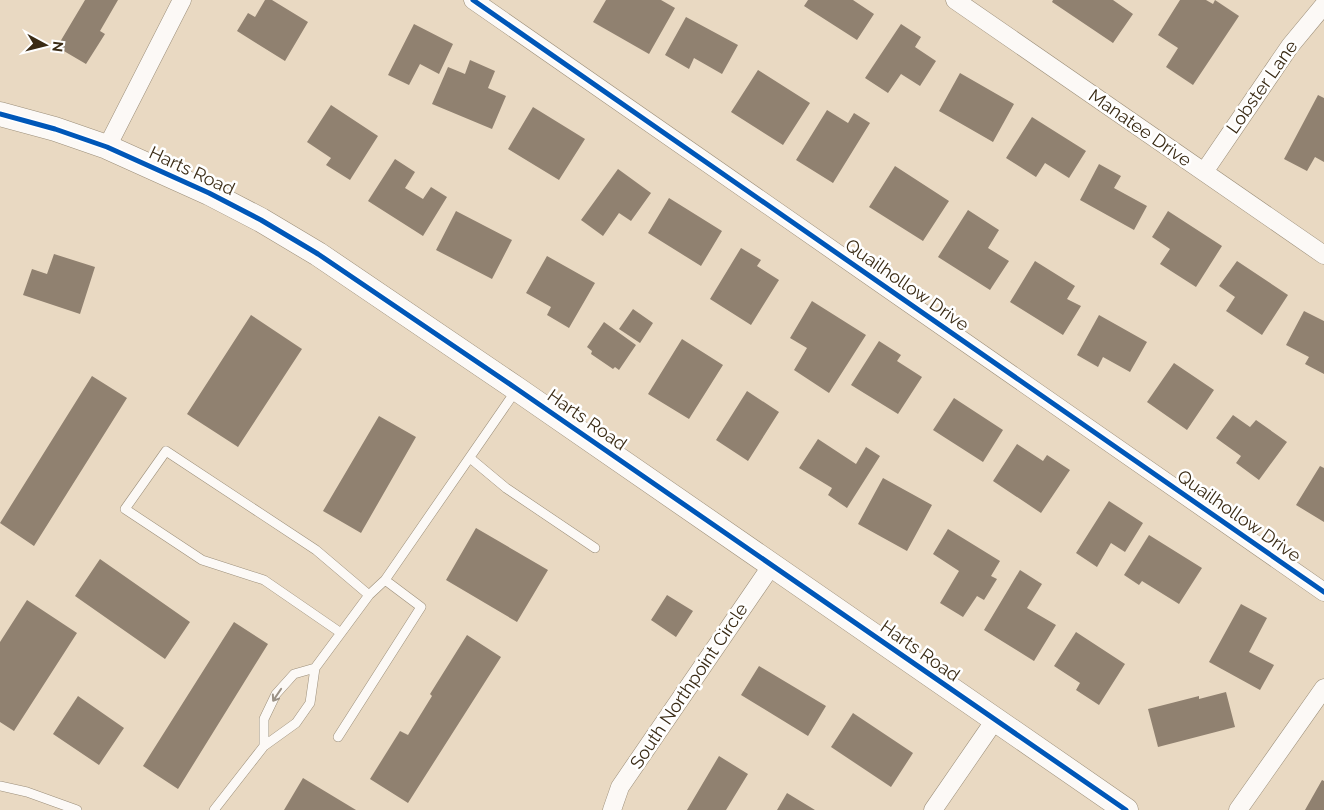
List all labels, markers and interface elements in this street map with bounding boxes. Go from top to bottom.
north arrow [20,20,70,70]
street label: Lobster Lane [1222,36,1302,137]
text: N [49,40,66,53]
street label: Manatee Drive [1085,84,1196,171]
street label: Harts Road [146,142,238,199]
street label: Quailhollow Drive [842,234,973,335]
street label: Harts Road [544,385,631,455]
street label: Quailhollow Drive [1174,465,1305,566]
street label: South Northpoint Circle [625,599,752,772]
street label: Harts Road [877,616,964,686]
one-way arrow [272,687,282,701]

